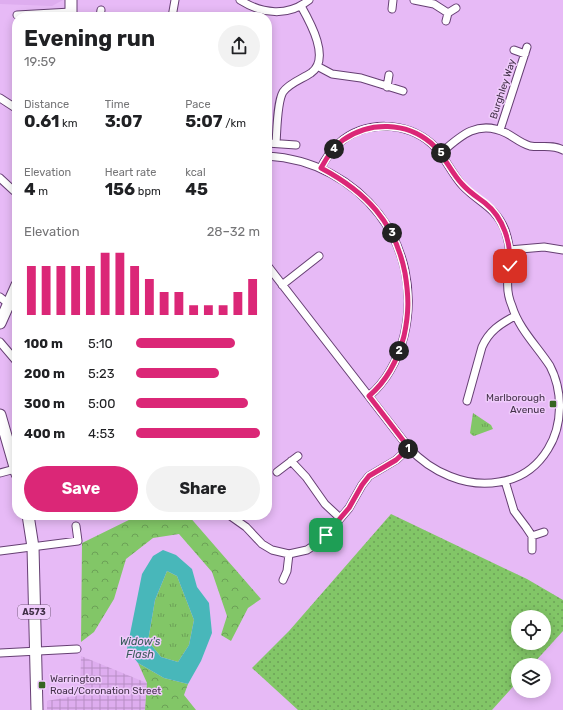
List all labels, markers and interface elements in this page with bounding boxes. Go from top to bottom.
text: Evening run [24,25,155,52]
button: share [218,25,260,67]
text: 19:59 [24,54,56,69]
street label: Burghley Way [488,57,519,121]
text: Distance [24,98,69,111]
text: Time [105,98,130,111]
text: Pace [185,98,211,111]
text: 0.61 [24,111,59,131]
text: 3:07 [105,111,142,131]
text: 5:07 [185,111,223,131]
text: km [59,117,78,130]
text: /km [223,117,246,130]
pin: 4 [324,139,344,159]
text: 4 [330,142,338,155]
pin: 5 [431,143,451,163]
text: 5 [437,146,445,159]
text: Elevation [24,166,71,179]
text: Heart rate [105,166,157,179]
text: kcal [185,166,206,179]
text: 4 [24,179,36,199]
text: 156 [105,179,135,199]
text: 45 [185,179,208,199]
text: m [36,185,48,198]
text: bpm [135,185,161,198]
pin: 3 [382,223,402,243]
text: Elevation [24,224,80,239]
text: 28–32 m [207,224,260,239]
text: 3 [388,226,396,239]
pin [493,249,527,283]
icon: check [499,255,521,277]
text: 100 m [24,336,63,351]
text: 5:10 [88,336,113,351]
pin: 2 [389,341,409,361]
text: 2 [395,344,403,357]
text: 200 m [24,366,65,381]
text: 5:23 [88,366,115,381]
place label: Marlborough Avenue [486,392,545,416]
text: 300 m [24,396,65,411]
text: 5:00 [88,396,116,411]
marker: Marlborough Avenue [548,399,558,409]
text: 400 m [24,426,65,441]
text: 4:53 [88,426,115,441]
pin: 1 [398,439,418,459]
text: 1 [405,442,411,455]
button: Save [24,466,138,512]
button: Share [146,466,260,512]
pin [309,518,343,552]
icon: arrive [315,524,337,546]
road number: A573 [18,605,50,619]
map controls [511,610,551,698]
button: locate [511,610,551,650]
water label: Widow's Flash [120,635,161,661]
button: layers [511,658,551,698]
place label: Warrington Road/Coronation Street [50,673,161,697]
marker: Warrington Road/Coronation Street [37,680,47,690]

